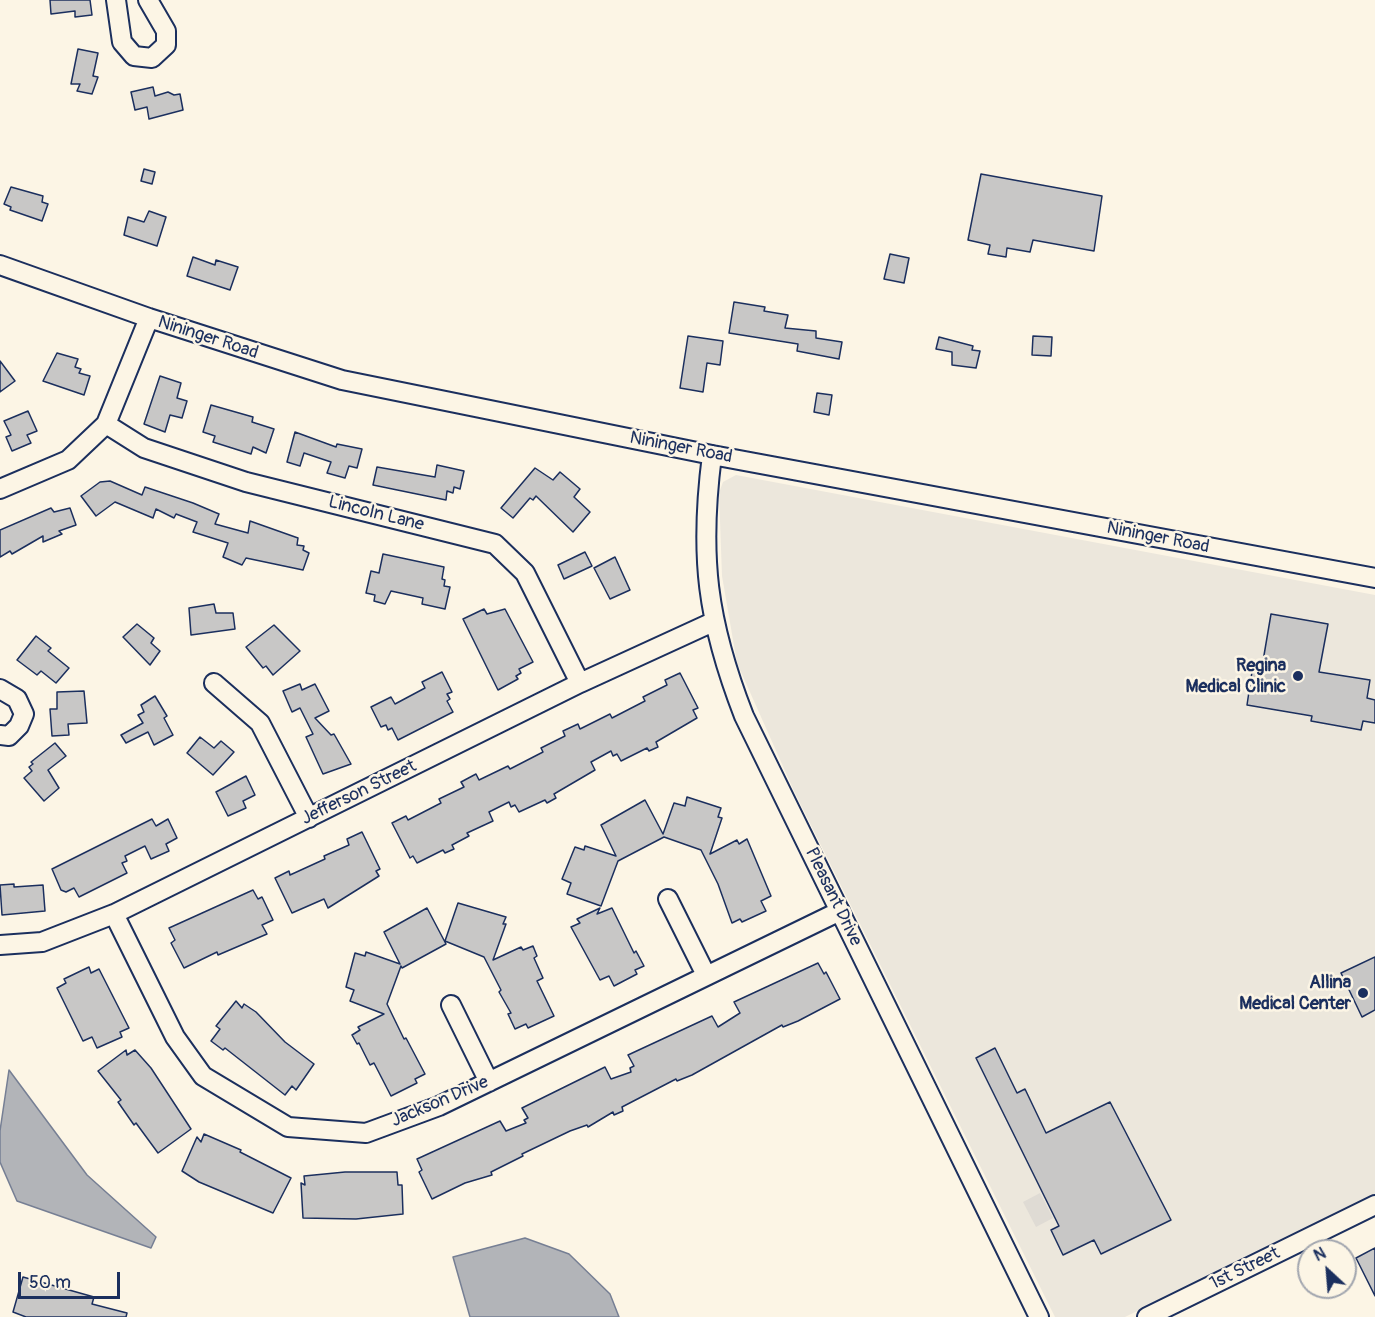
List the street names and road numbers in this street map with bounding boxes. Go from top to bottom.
street label: Nininger Road [155,312,261,364]
street label: Nininger Road [628,427,734,469]
street label: Lincoln Lane [326,492,426,536]
street label: Nininger Road [1105,517,1211,559]
street label: Jefferson Street [298,756,420,830]
street label: Pleasant Drive [800,844,866,950]
street label: Jackson Drive [388,1072,492,1132]
street label: 1st Street [1207,1243,1283,1295]

